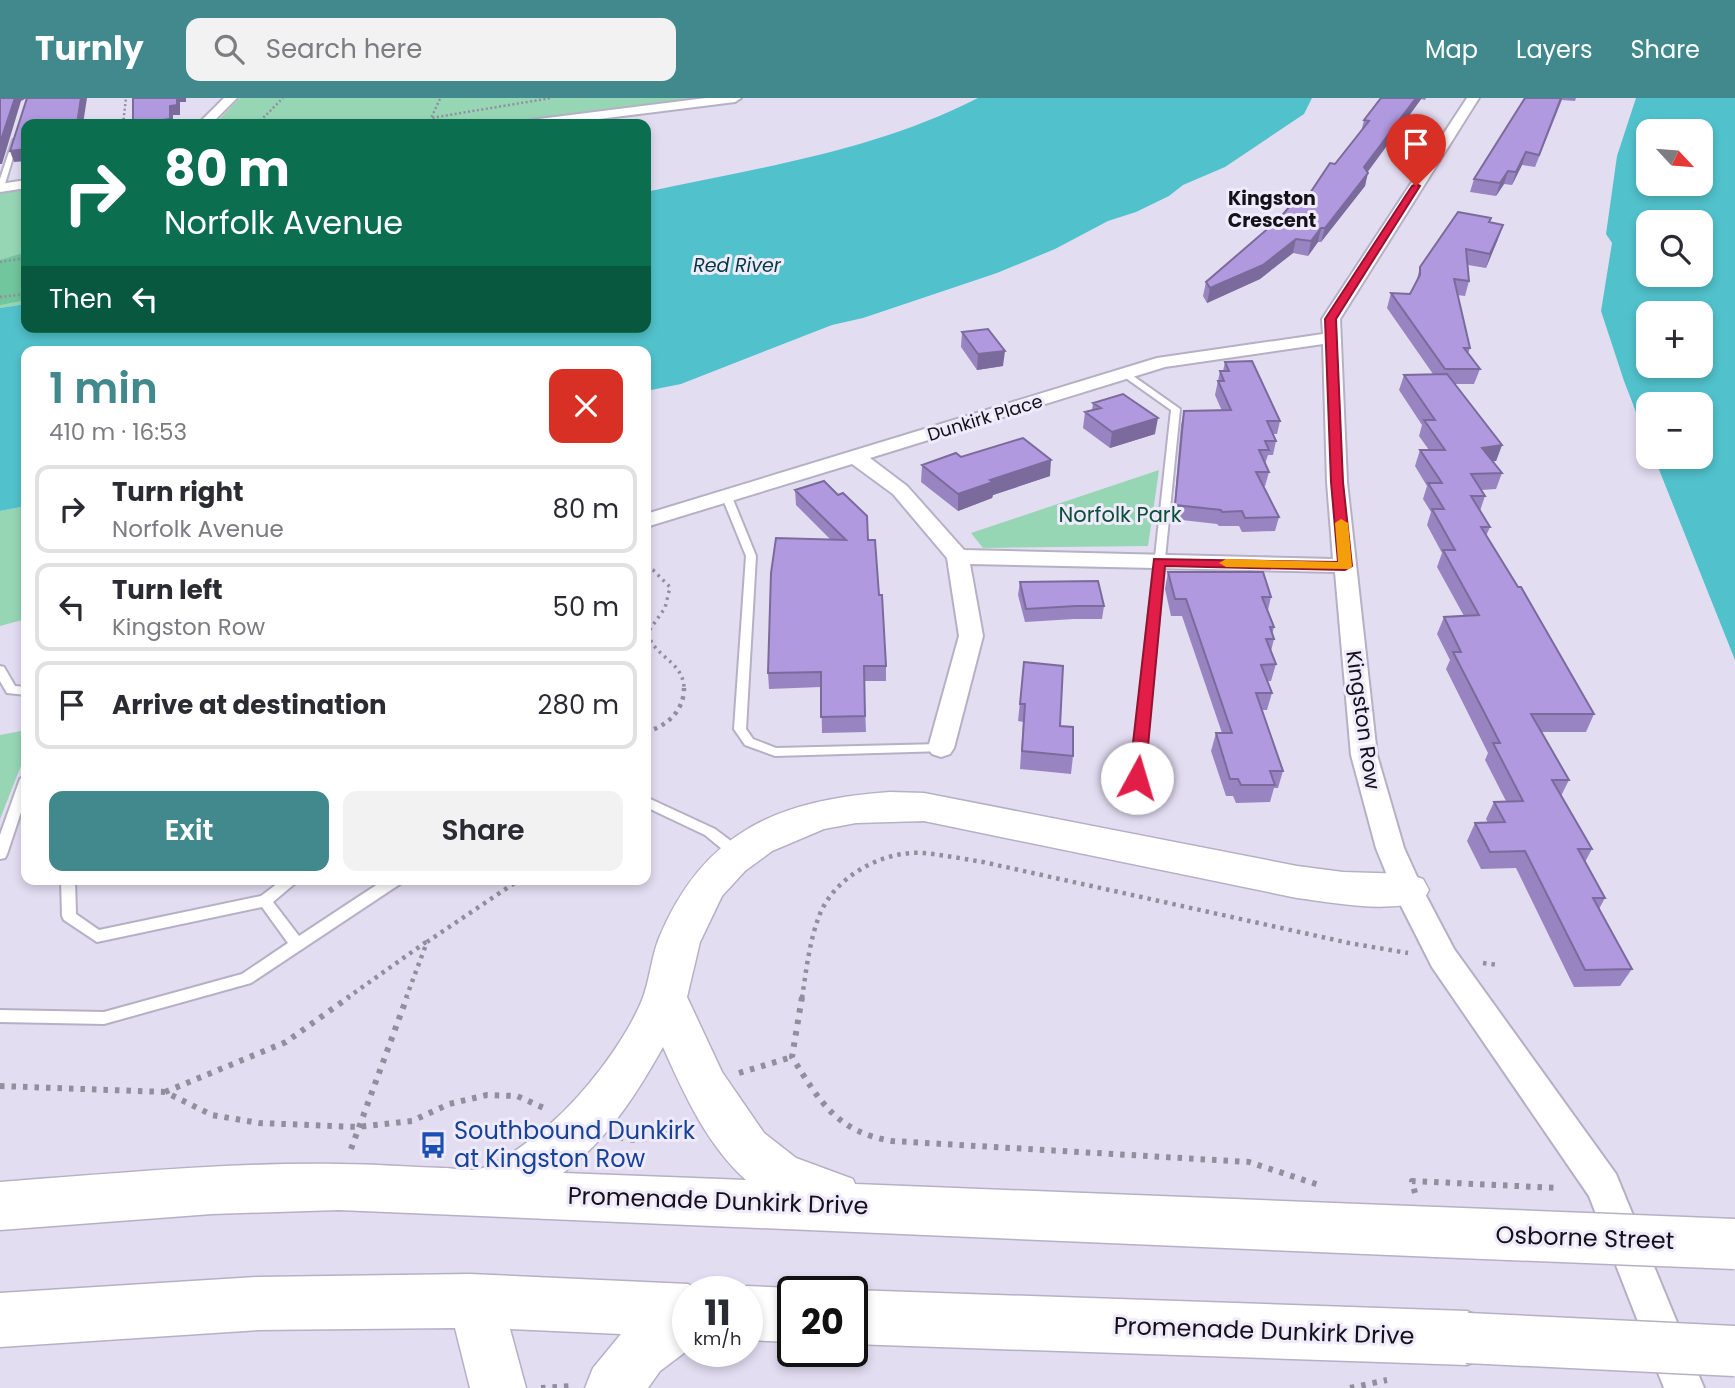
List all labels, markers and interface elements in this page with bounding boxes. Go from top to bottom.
search box [186,18,676,81]
text: Turnly [35,25,144,72]
icon: search [210,30,248,68]
text: Search here [266,31,422,67]
text: Map [1425,33,1478,66]
text: Layers [1516,33,1592,66]
text: Share [1630,33,1700,66]
pin [1386,114,1446,186]
north arrow [1636,119,1713,196]
map controls [1636,119,1713,469]
icon: arrive [1397,125,1435,163]
text: 80 m [164,135,290,203]
icon: right [49,147,140,238]
district label: Kingston Crescent [1228,185,1317,234]
text: Norfolk Avenue [164,200,403,245]
button: search [1636,210,1713,287]
water label: Red River [693,252,782,279]
icon: left [126,280,164,318]
text: Then [49,281,112,317]
button: + [1636,301,1713,378]
text: 1 min [49,359,158,418]
button: close [549,369,623,443]
street label: Dunkirk Place [924,388,1046,447]
button: − [1636,392,1713,469]
text: 410 m · 16:53 [49,416,187,448]
text: Turn right [112,474,244,510]
icon: right [53,490,91,528]
text: 80 m [553,491,619,527]
park label: Norfolk Park [1059,500,1182,529]
text: Norfolk Avenue [112,513,284,545]
text: Turn left [112,572,223,608]
icon: left [53,588,91,626]
text: 50 m [553,589,619,625]
text: Kingston Row [112,611,265,643]
street label: Kingston Row [1339,649,1388,791]
icon: arrive [53,686,91,724]
text: Arrive at destination [112,687,387,723]
text: 280 m [538,687,619,723]
position arrow [1100,741,1174,815]
button: Exit [49,791,329,871]
button: Share [343,791,623,871]
place label: Southbound Dunkirk at Kingston Row [454,1114,696,1175]
bus stop icon: Southbound Dunkirk at Kingston Row [418,1130,448,1160]
street label: Promenade Dunkirk Drive [567,1179,869,1222]
street label: Osborne Street [1495,1218,1675,1257]
speed limit sign: 20 [777,1276,868,1367]
text: 11 [704,1288,731,1337]
street label: Promenade Dunkirk Drive [1113,1309,1415,1352]
text: km/h [694,1326,741,1351]

